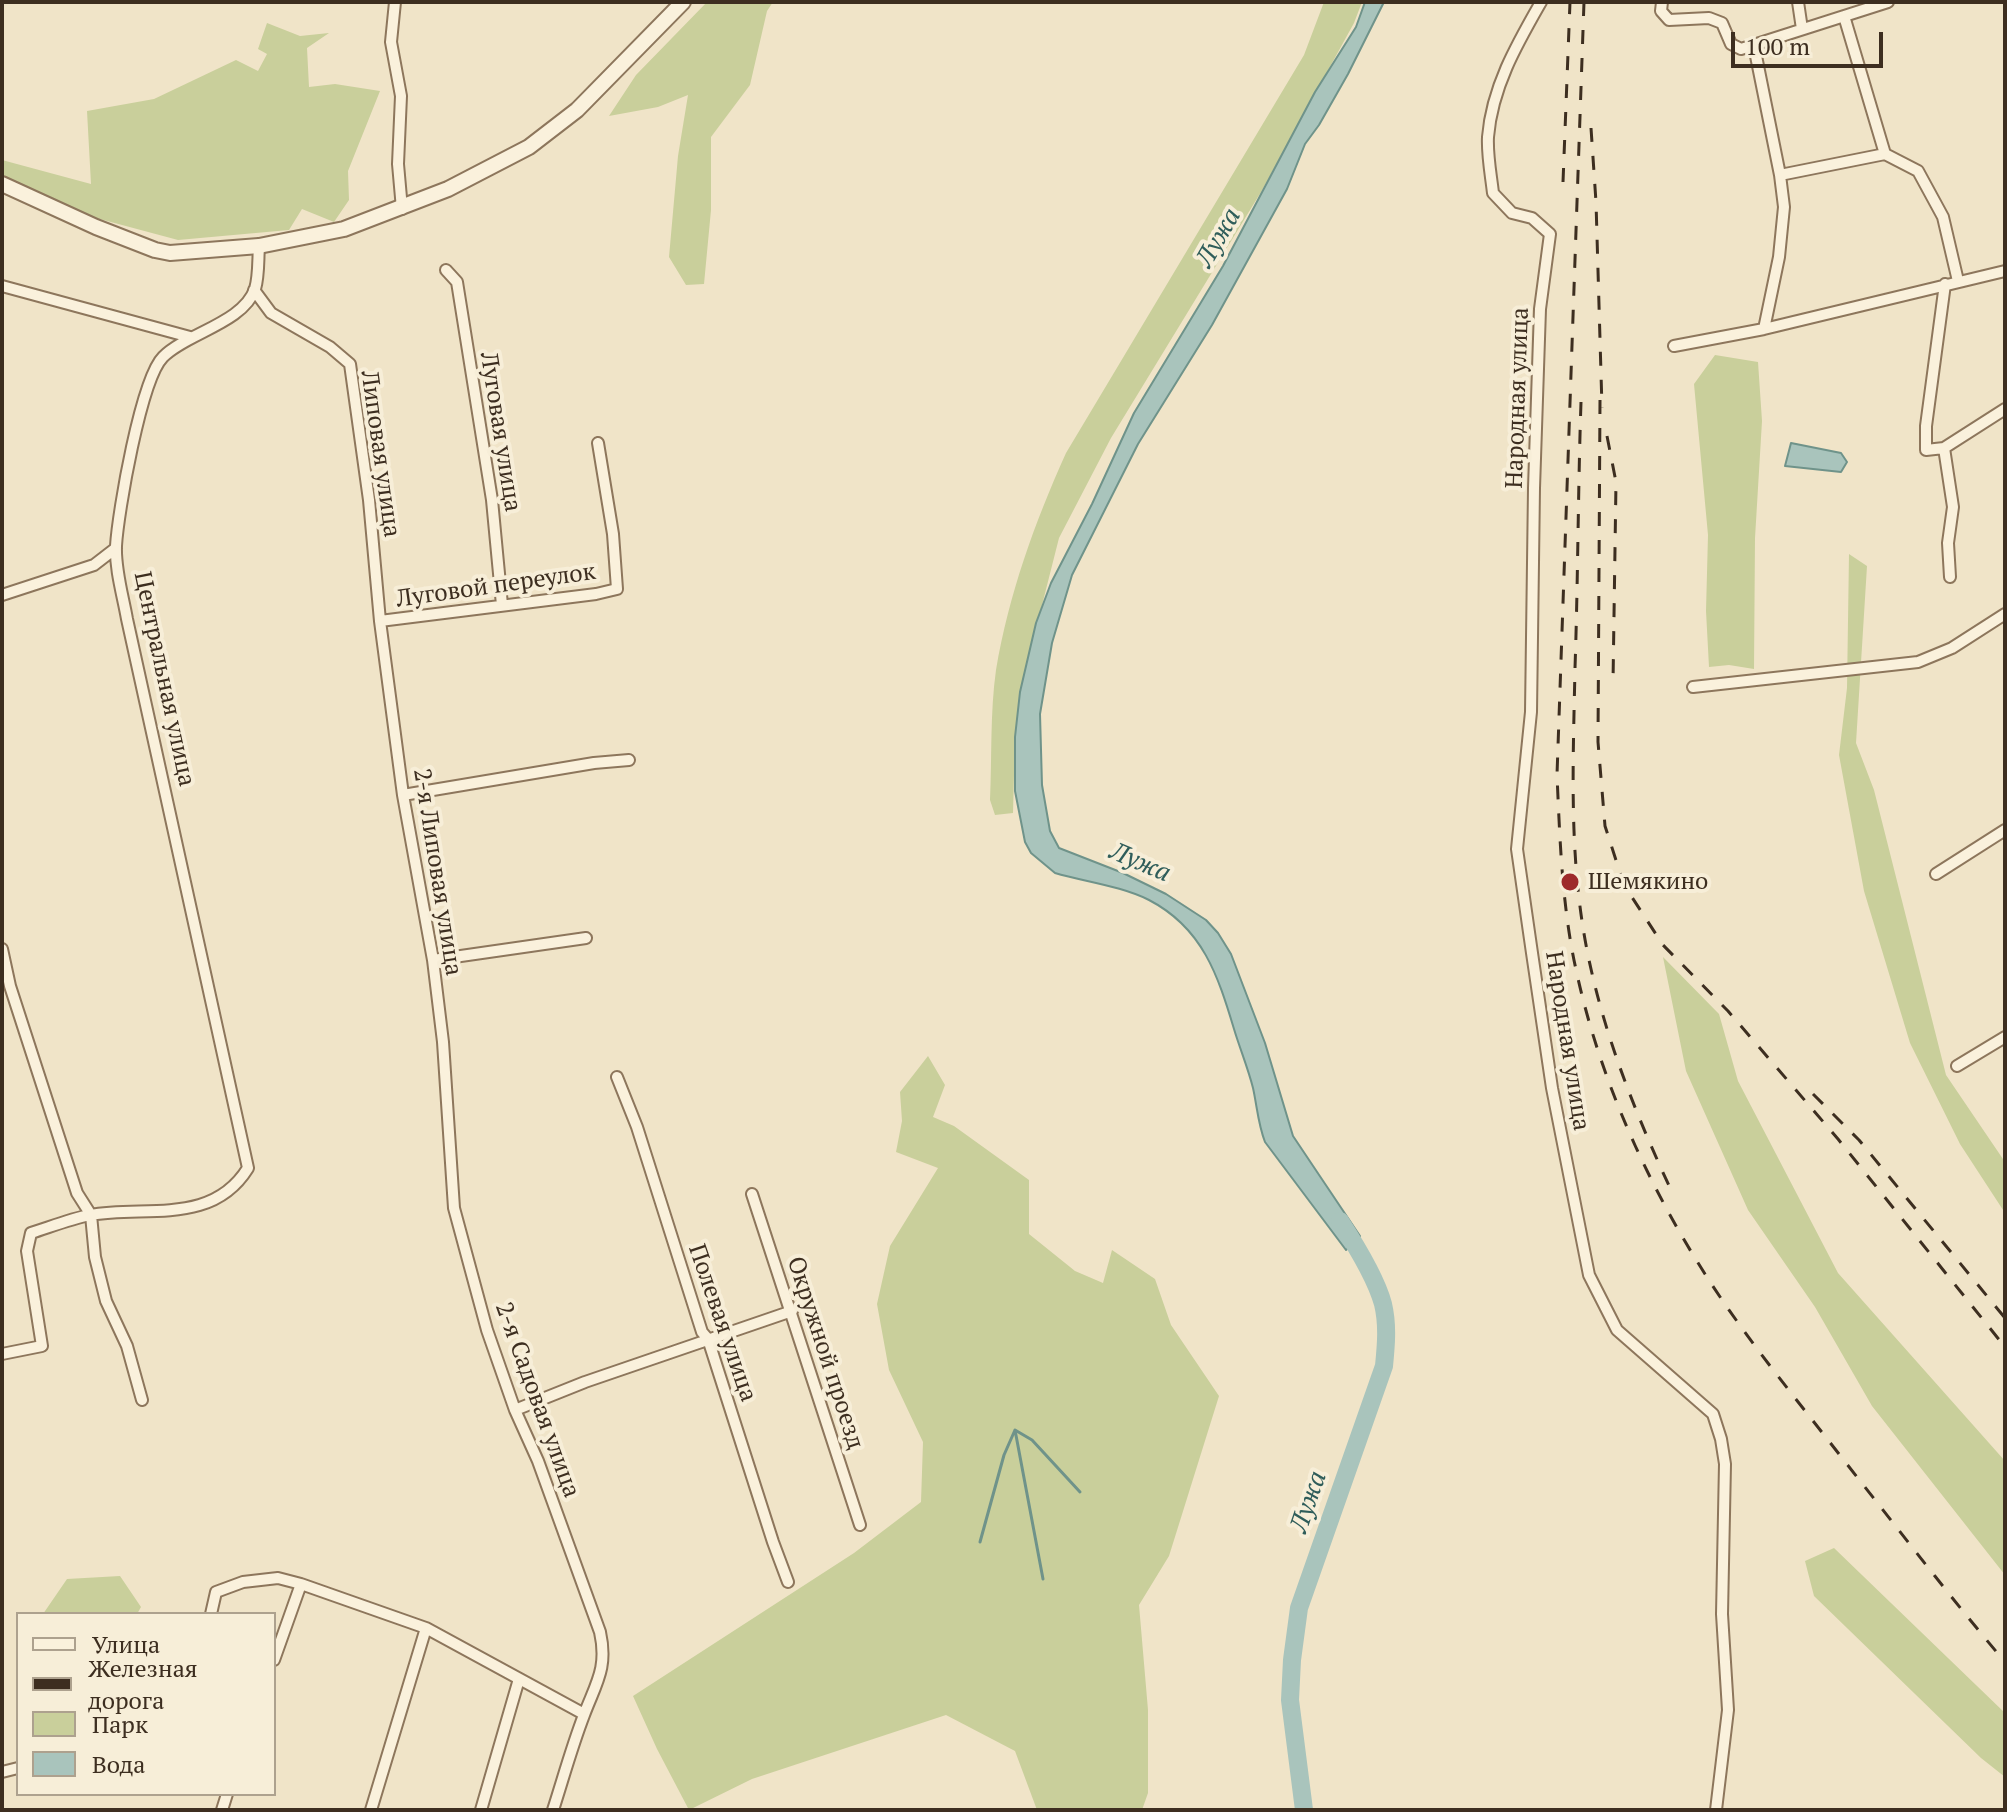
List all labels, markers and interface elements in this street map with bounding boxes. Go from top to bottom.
scale bar [1735,16,1887,66]
text: 100 m [1745,30,1810,62]
water label: Лужа [1190,203,1248,273]
street label: Народная улица [1500,307,1536,489]
street label: Луговая улица [473,350,527,514]
street label: Липовая улица [354,369,406,539]
street label: Луговой переулок [395,558,597,614]
street label: Центральная улица [127,569,201,789]
street label: 2-я Липовая улица [406,766,468,978]
water label: Лужа [1105,836,1175,890]
place label: Шемякино [1588,868,1708,896]
marker: Шемякино [1559,871,1581,893]
street label: Народная улица [1539,949,1595,1133]
street label: Полевая улица [682,1241,762,1405]
street label: Окружной проезд [780,1253,870,1453]
street label: 2-я Садовая улица [488,1298,586,1502]
water label: Лужа [1284,1467,1334,1537]
legend [16,1612,276,1796]
text: Улица [92,1628,160,1660]
text: Железная дорога [88,1652,198,1716]
text: Парк [92,1708,148,1740]
text: Вода [92,1748,145,1780]

